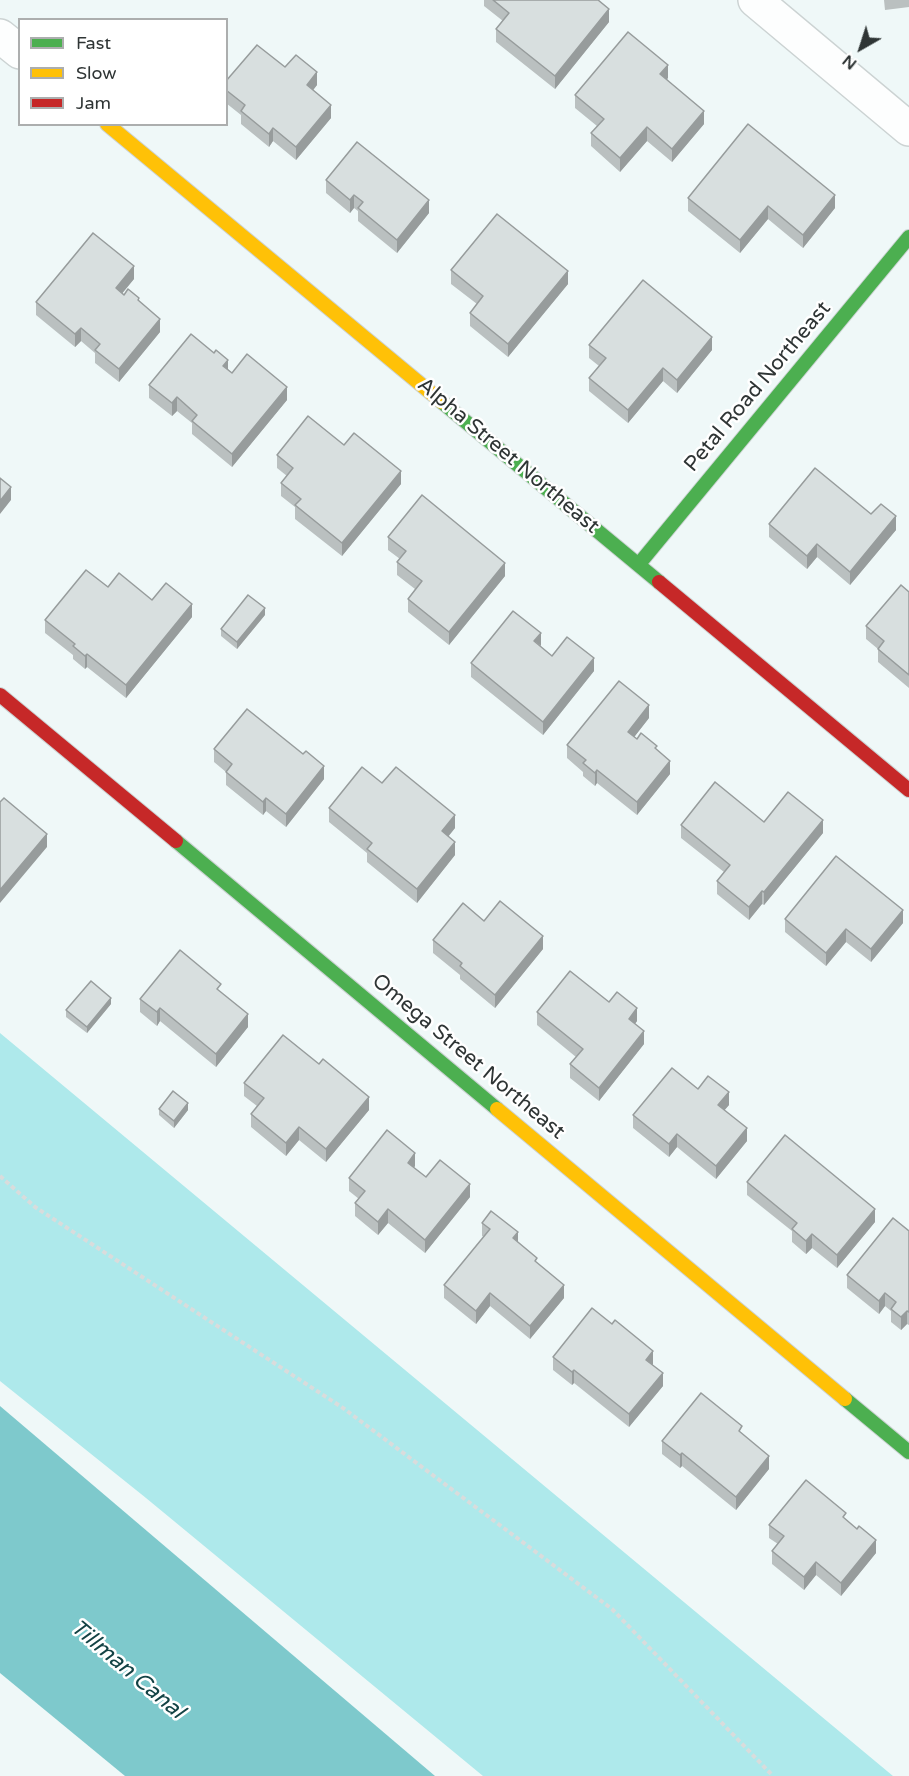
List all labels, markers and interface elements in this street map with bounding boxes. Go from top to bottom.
legend [18,18,228,126]
north arrow [831,18,891,78]
text: Fast [76,32,111,54]
text: N [838,50,861,74]
text: Slow [76,62,117,84]
text: Jam [76,92,111,114]
street label: Petal Road Northeast [679,297,837,477]
street label: Alpha Street Northeast [412,373,604,539]
street label: Omega Street Northeast [366,969,570,1145]
water label: Tillman Canal [65,1615,189,1725]

